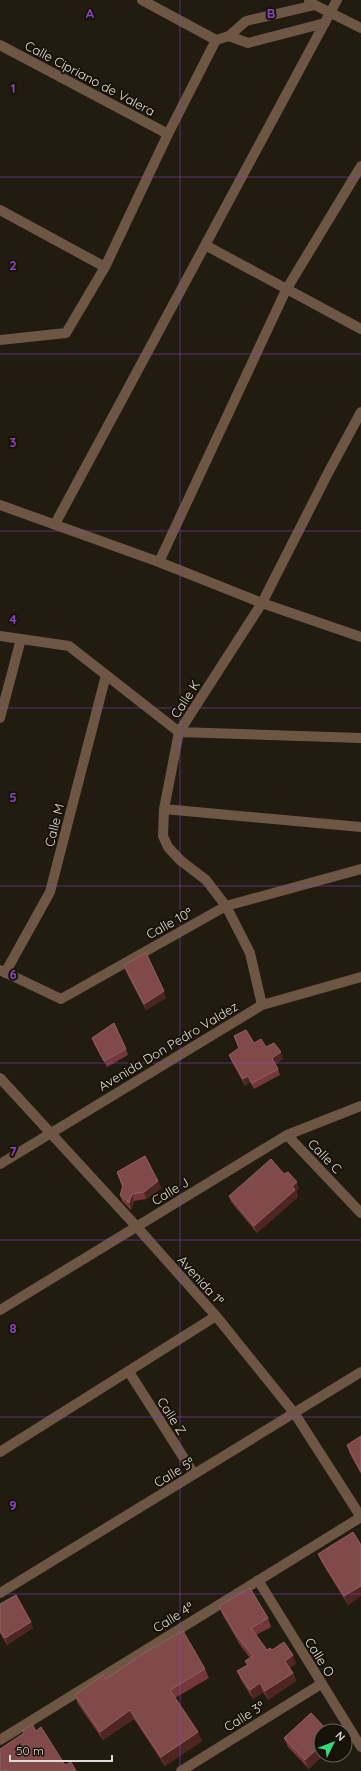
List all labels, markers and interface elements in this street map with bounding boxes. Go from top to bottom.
text: A [86,5,95,21]
text: B [267,5,275,21]
street label: Calle Cipriano de Valera [22,37,158,119]
text: 1 [10,80,16,96]
text: 2 [9,257,17,273]
text: 3 [10,434,17,450]
text: 4 [9,611,17,627]
street label: Calle K [167,677,203,721]
text: 5 [9,789,17,805]
street label: Calle M [41,802,67,848]
street label: Calle 10ª [143,904,195,942]
text: 6 [9,966,17,982]
street label: Avenida Don Pedro Valdez [95,998,241,1094]
street label: Calle C [305,1135,346,1177]
text: 7 [9,1143,17,1159]
street label: Calle J [148,1174,192,1208]
street label: Avenida 1ª [175,1252,227,1308]
text: 8 [9,1320,17,1336]
street label: Calle Z [154,1394,190,1438]
street label: Calle 5ª [151,1454,197,1490]
text: 9 [9,1497,17,1513]
street label: Calle 4ª [150,1598,196,1636]
street label: Calle O [302,1634,338,1680]
street label: Calle 3ª [221,1697,267,1735]
north arrow [313,1723,353,1763]
text: N [332,1728,348,1744]
scale bar [10,1737,112,1763]
text: 50 m [16,1743,44,1758]

